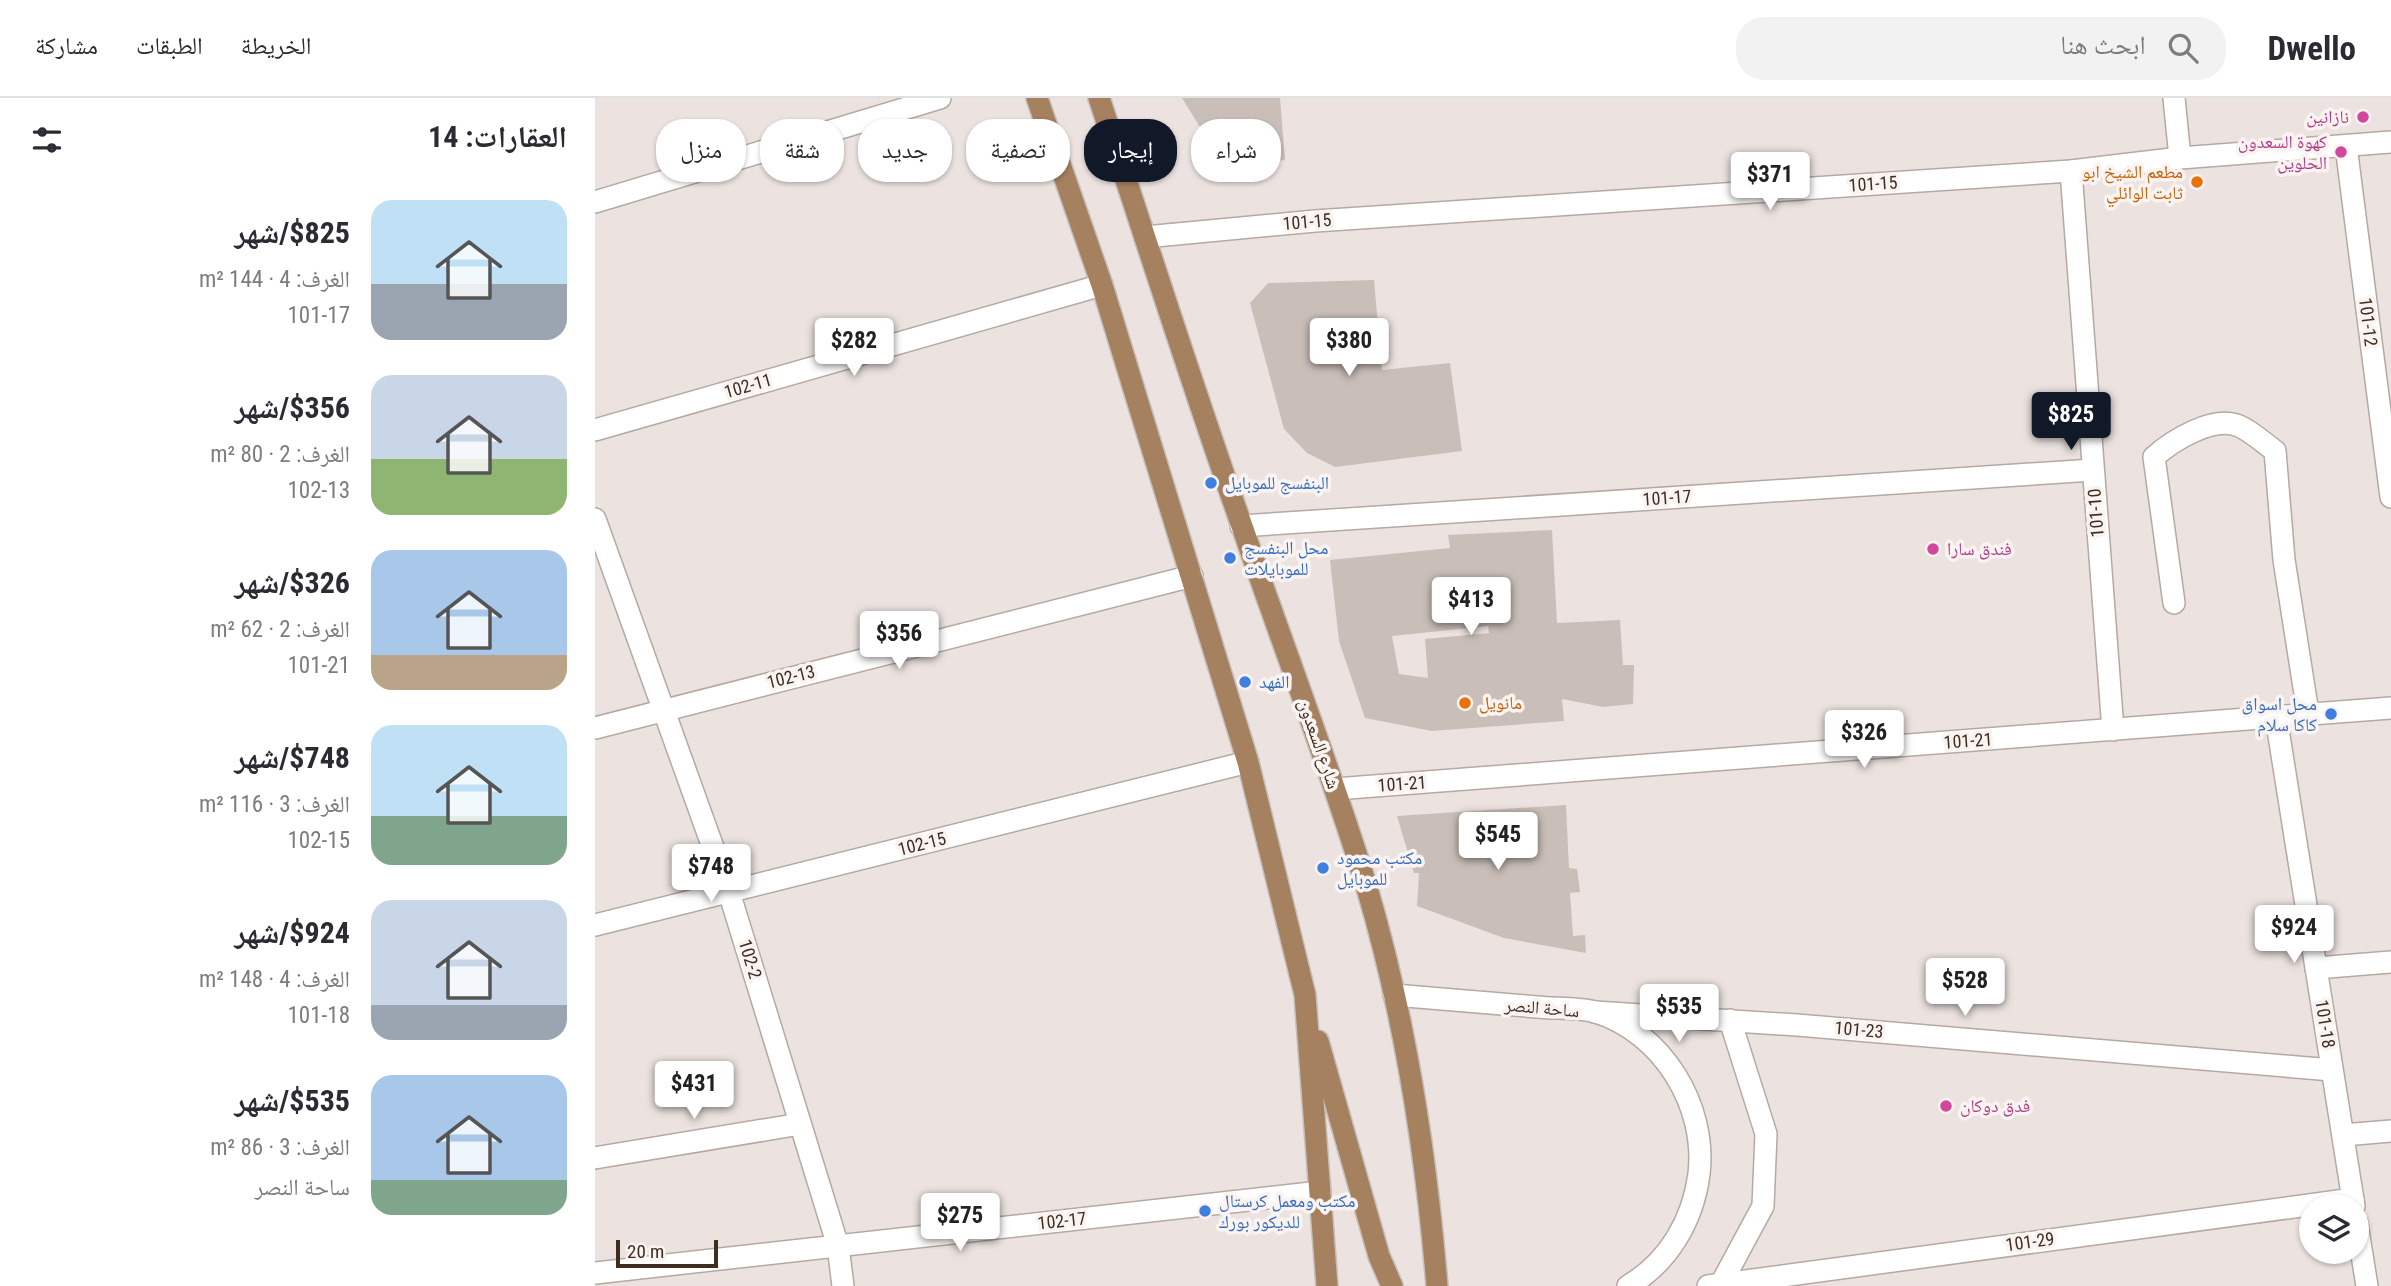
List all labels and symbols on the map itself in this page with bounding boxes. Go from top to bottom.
place label: نازانين [2306,106,2349,128]
marker: نازانين [2355,109,2371,125]
place label: كهوة السعدون الحلوين [2238,131,2328,174]
marker: كهوة السعدون الحلوين [2333,144,2349,160]
pin: $371 [1729,152,1811,212]
place label: مطعم الشيخ ابو ثابت الوائلي [2082,161,2183,208]
street label: 101-15 [1848,171,1898,196]
marker: مطعم الشيخ ابو ثابت الوائلي [2189,174,2205,190]
street label: 101-15 [1282,209,1332,234]
street label: 101-12 [2355,296,2382,348]
pin: $282 [813,318,895,378]
pin: $380 [1308,318,1390,378]
street label: 102-11 [721,369,774,402]
pin: $825 [2030,392,2112,452]
place label: البنفسج للموبايل [1225,472,1329,495]
marker: البنفسج للموبايل [1203,475,1219,491]
street label: 101-17 [1642,485,1692,510]
street label: 101-10 [2083,488,2108,538]
place label: محل البنفسج للموبايلات [1244,537,1328,580]
place label: فندق سارا [1947,538,2012,560]
marker: فندق سارا [1925,541,1941,557]
marker: محل البنفسج للموبايلات [1222,550,1238,566]
pin: $413 [1430,578,1512,637]
pin: $356 [858,612,940,671]
street label: 102-13 [765,660,817,693]
place label: الفهد [1259,671,1289,692]
marker: الفهد [1237,674,1253,690]
place label: مانويل [1479,692,1522,714]
place label: محل اسواق كاكا سلام [2242,693,2318,737]
marker: مانويل [1457,695,1473,711]
street label: شارع السعدون [1293,696,1345,792]
marker: محل اسواق كاكا سلام [2323,706,2339,722]
pin: $326 [1823,710,1905,770]
street label: 101-21 [1943,728,1993,753]
street label: 101-21 [1377,771,1427,796]
pin: $545 [1457,812,1539,872]
street label: 102-15 [896,827,948,860]
pin: $748 [670,844,752,904]
place label: مكتب محمود للموبايل [1337,847,1422,890]
marker: مكتب محمود للموبايل [1315,860,1331,876]
pin: $924 [2253,906,2335,965]
street label: 102-2 [735,937,766,981]
pin: $528 [1924,958,2006,1018]
pin: $535 [1638,984,1720,1044]
street label: ساحة النصر [1503,994,1580,1021]
street label: 101-18 [2311,998,2340,1050]
street label: 101-23 [1834,1017,1884,1042]
pin: $431 [653,1062,735,1121]
place label: فدق دوكان [1960,1095,2030,1117]
marker: فدق دوكان [1938,1098,1954,1114]
place label: مكتب ومعمل كرستال للديكور بورك [1219,1190,1355,1233]
pin: $275 [919,1194,1001,1253]
marker: مكتب ومعمل كرستال للديكور بورك [1197,1203,1213,1219]
street label: 102-17 [1037,1207,1087,1234]
street label: 101-29 [2004,1228,2056,1255]
scale bar [616,1237,717,1269]

